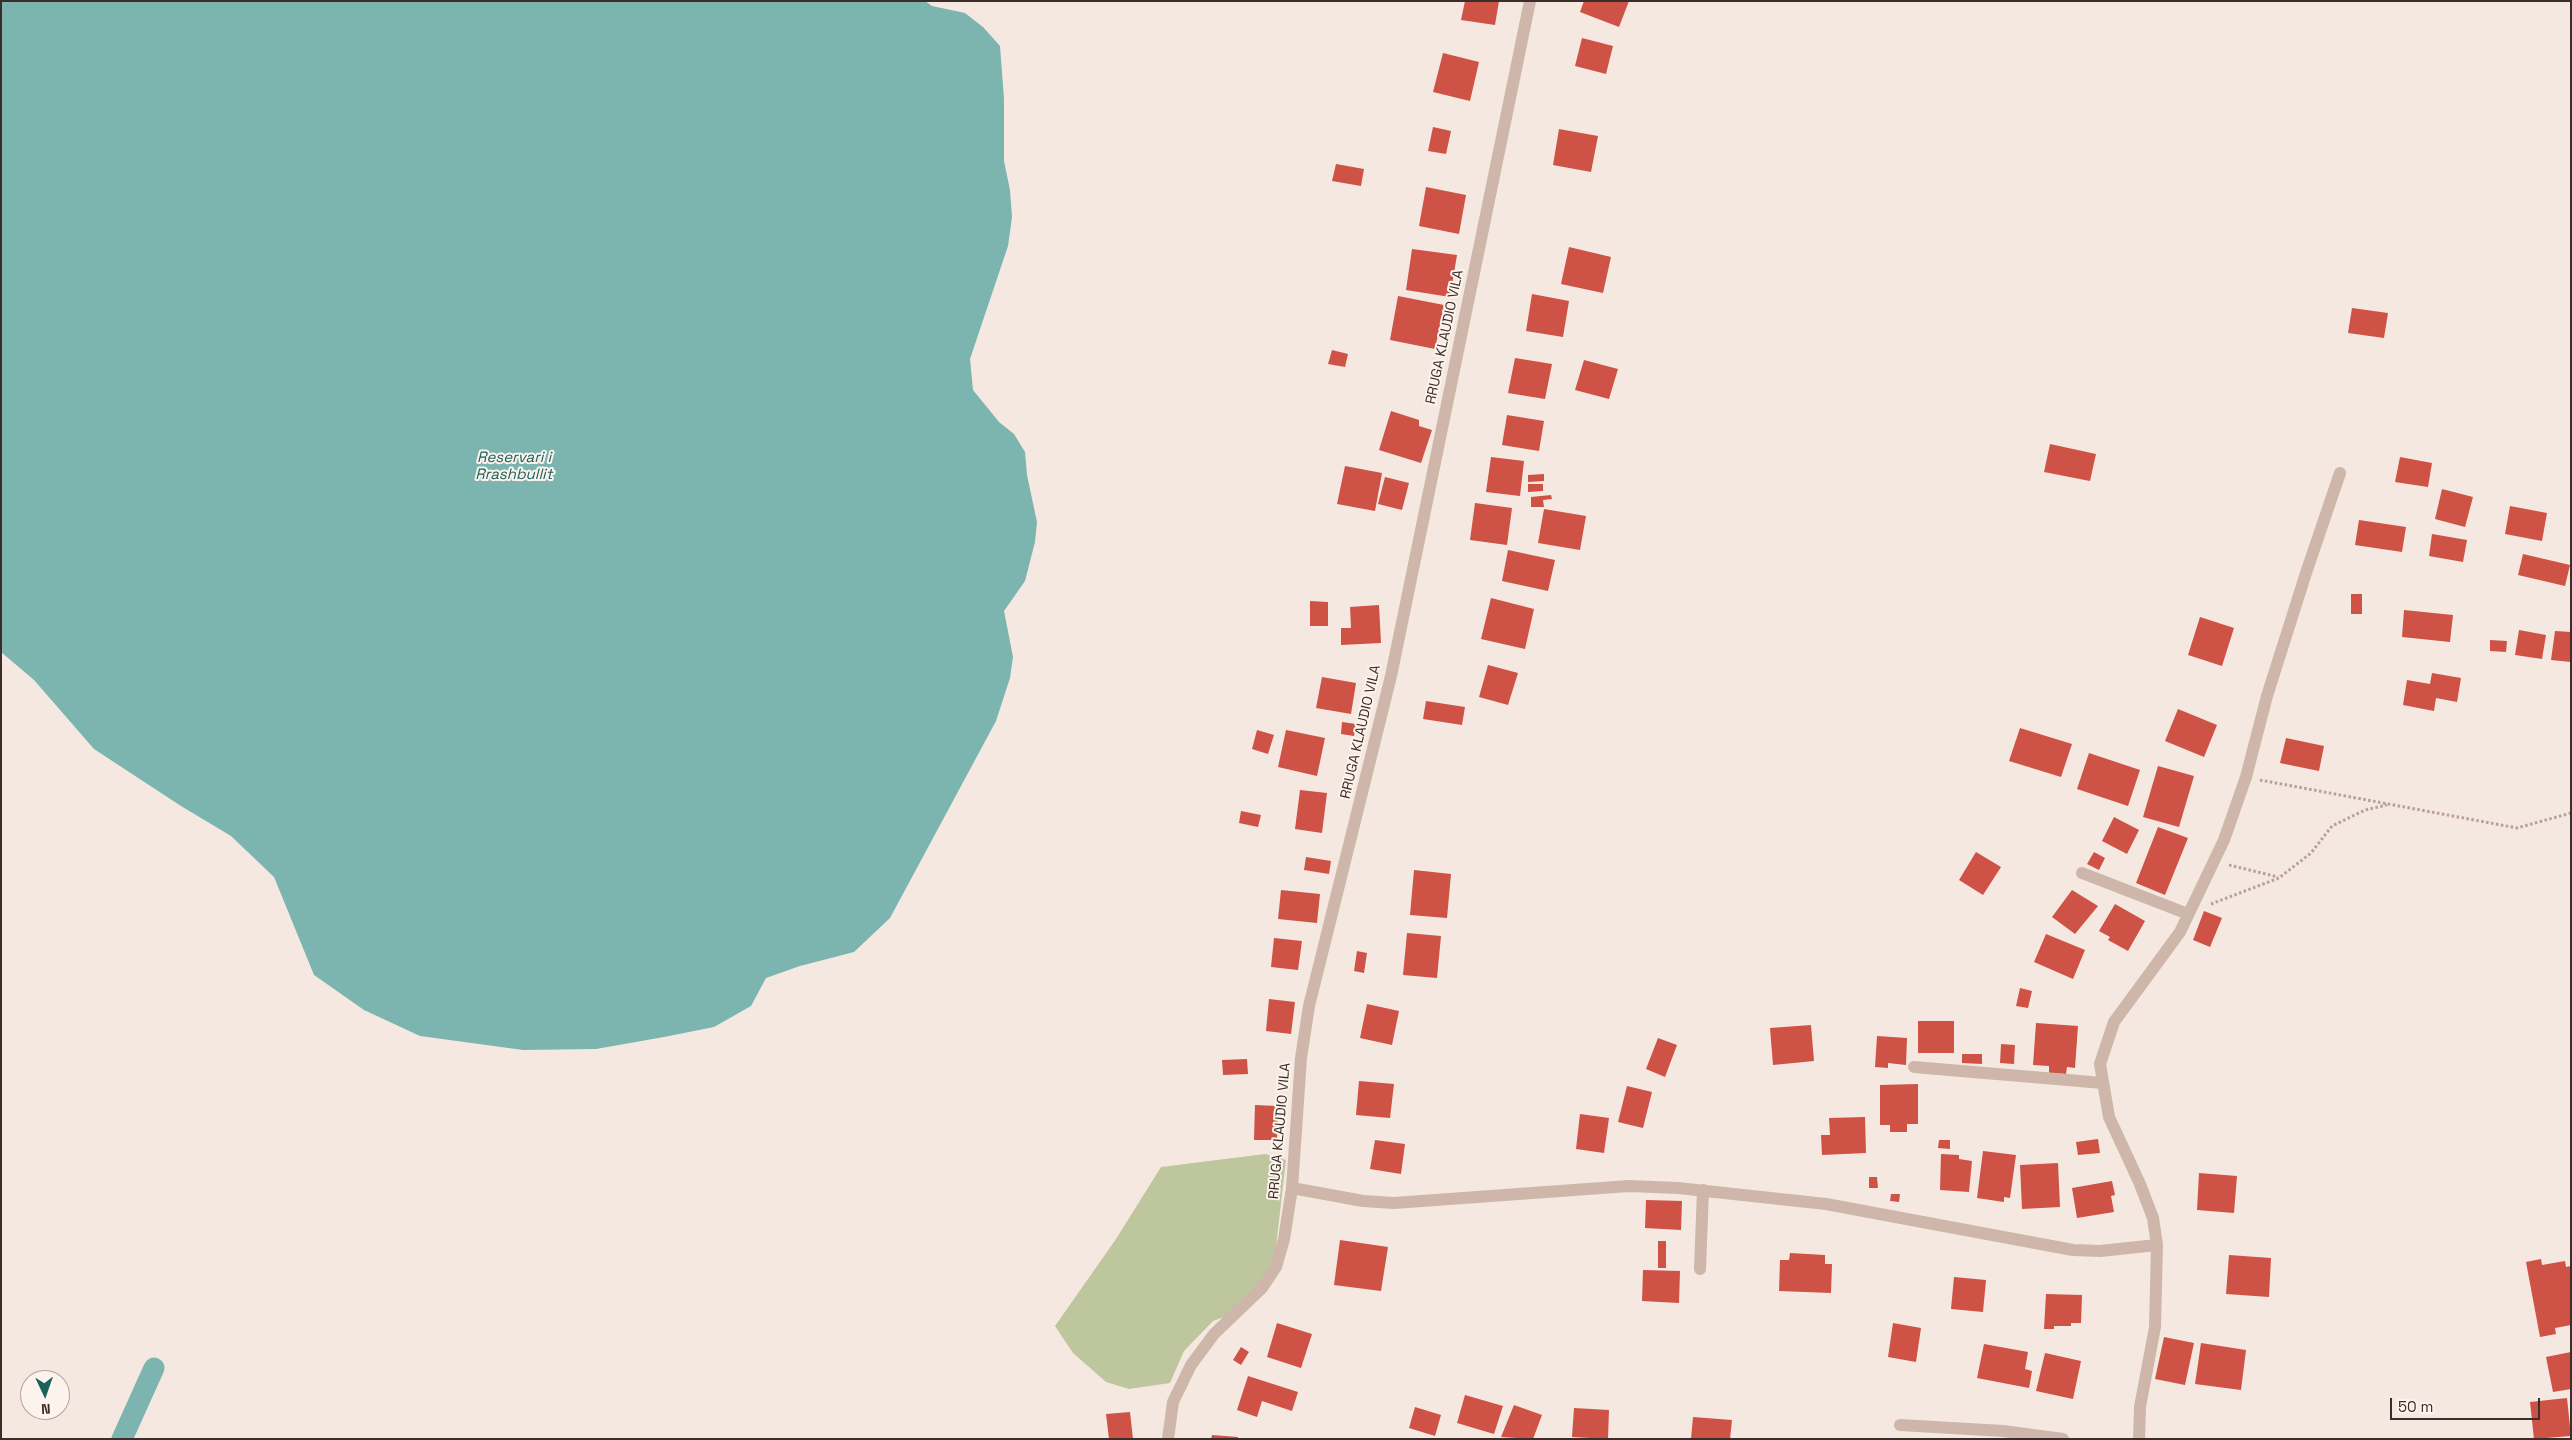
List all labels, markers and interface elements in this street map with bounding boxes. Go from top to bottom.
street label: RRUGA KLAUDIO VILA [1423,268,1467,406]
water label: Reservari i Rrashbullit [475,449,553,484]
street label: RRUGA KLAUDIO VILA [1337,663,1385,801]
street label: RRUGA KLAUDIO VILA [1266,1062,1294,1200]
north arrow [20,1370,70,1420]
scale bar [2392,1388,2542,1420]
text: 50 m [2398,1397,2433,1416]
text: N [41,1400,51,1418]

